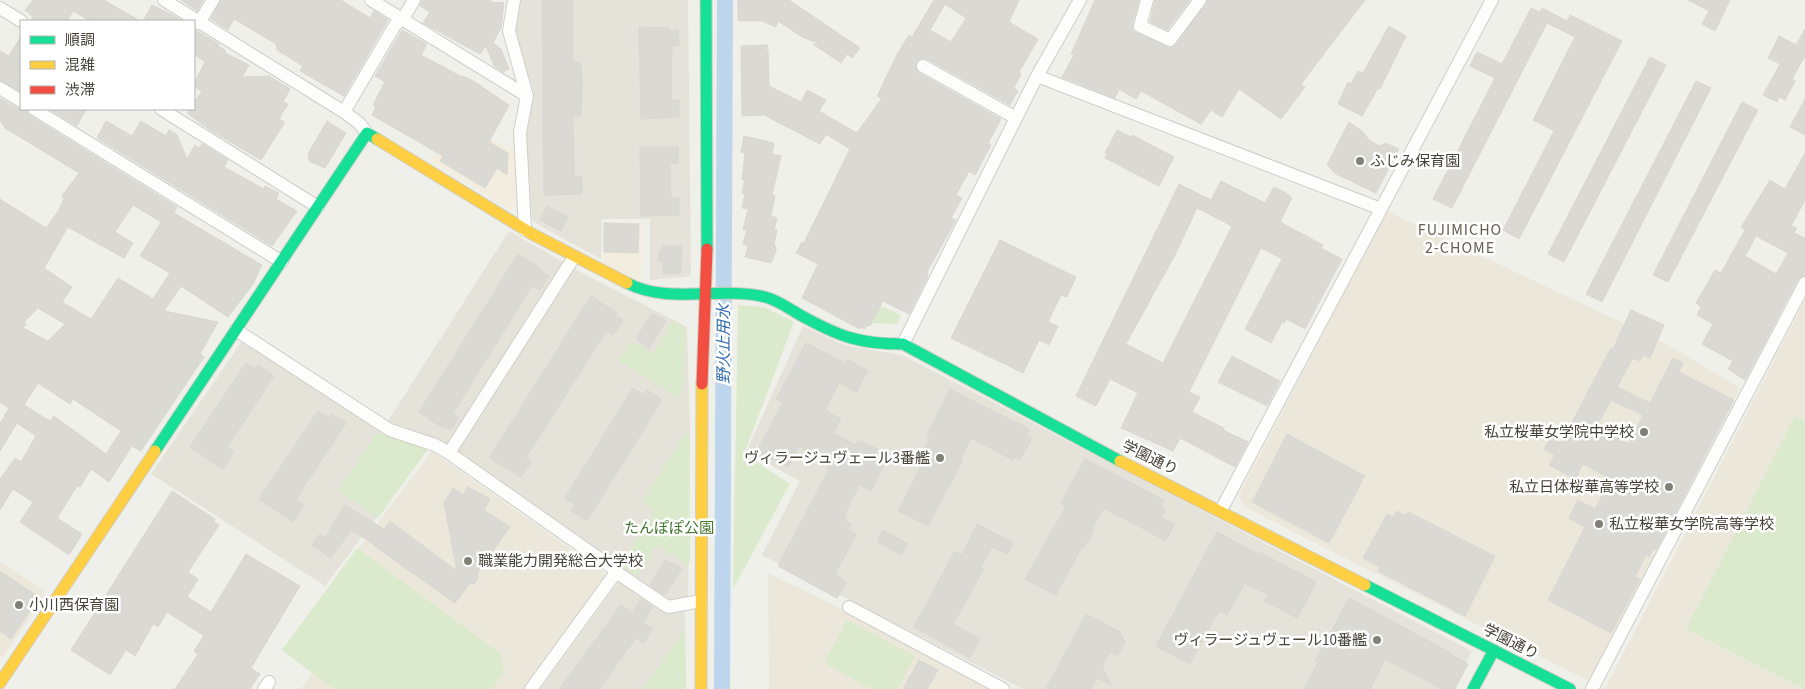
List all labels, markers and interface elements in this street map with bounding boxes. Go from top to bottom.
legend [20,20,195,110]
text: 順調 [65,30,95,51]
text: 混雑 [65,55,95,76]
text: 渋滞 [65,80,95,101]
place label: ふじみ保育園 [1370,151,1460,172]
marker: ふじみ保育園 [1354,155,1366,167]
district label: FUJIMICHO 2-CHOME [1418,219,1502,259]
water label: 野火止用水 [713,302,735,384]
place label: 私立桜華女学院中学校 [1484,422,1634,443]
marker: 私立桜華女学院中学校 [1638,426,1650,438]
street label: 学園通り [1118,435,1182,481]
place label: ヴィラージュヴェール3番艦 [744,448,930,469]
marker: ヴィラージュヴェール3番艦 [934,452,946,464]
place label: 私立日体桜華高等学校 [1509,477,1659,498]
marker: 私立日体桜華高等学校 [1663,481,1675,493]
place label: 私立桜華女学院高等学校 [1609,514,1774,535]
park label: たんぽぽ公園 [624,518,714,539]
marker: 私立桜華女学院高等学校 [1593,518,1605,530]
place label: 職業能力開発総合大学校 [478,551,643,572]
marker: 職業能力開発総合大学校 [462,555,474,567]
place label: 小川西保育園 [29,595,119,616]
marker: 小川西保育園 [13,599,25,611]
street label: 学園通り [1479,619,1543,665]
place label: ヴィラージュヴェール10番艦 [1173,630,1367,651]
marker: ヴィラージュヴェール10番艦 [1371,634,1383,646]

